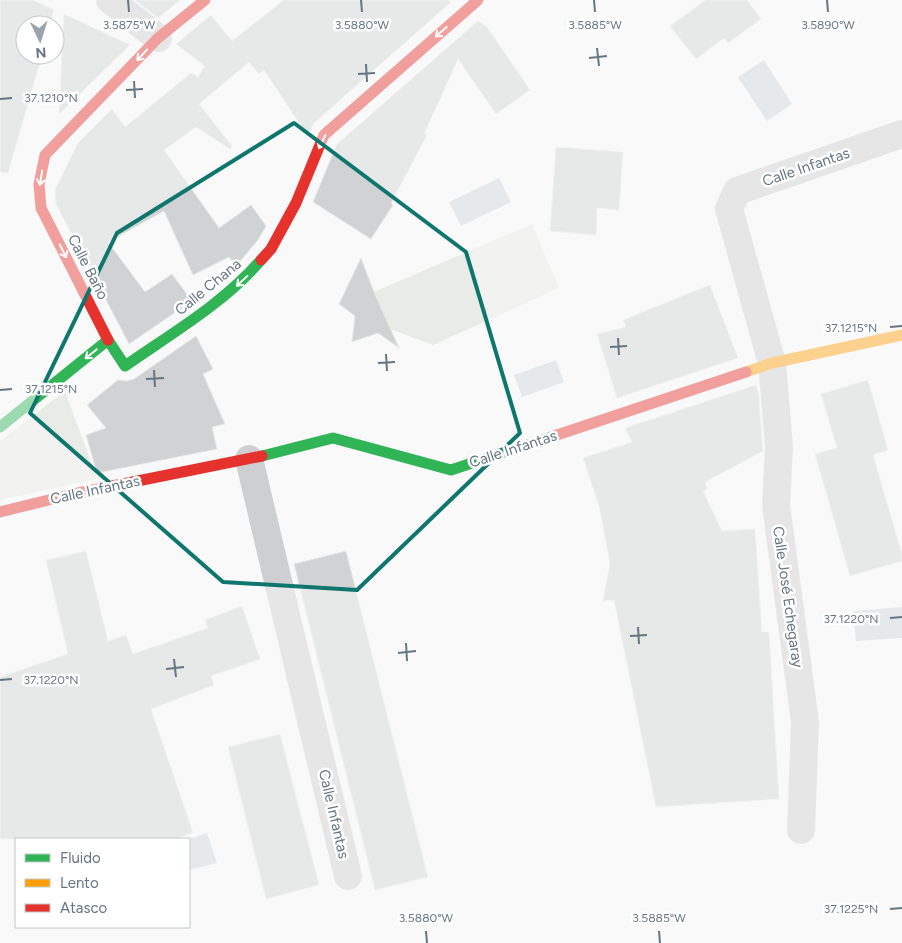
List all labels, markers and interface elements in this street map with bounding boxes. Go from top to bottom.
north arrow [15,15,65,65]
text: 3.5875°W [103,18,156,32]
text: 3.5880°W [335,18,390,32]
text: 3.5885°W [568,18,622,32]
text: 3.5890°W [801,18,855,32]
one-way arrow [435,26,448,38]
text: N [35,44,47,61]
one-way arrow [136,49,148,61]
text: 37.1210°N [24,91,78,105]
one-way arrow [317,134,327,149]
street label: Calle Infantas [760,144,852,190]
one-way arrow [35,169,45,185]
street label: Calle Baño [64,231,112,303]
one-way arrow [59,243,68,258]
street label: Calle Chana [171,255,245,319]
one-way arrow [236,275,248,287]
text: 37.1215°N [825,321,877,335]
one-way arrow [85,348,98,359]
text: 37.1215°N [25,382,77,396]
street label: Calle Infantas [467,426,559,472]
street label: Calle Infantas [49,472,141,508]
street label: Calle José Echegaray [769,525,807,669]
text: 37.1220°N [823,612,879,626]
text: 37.1220°N [23,673,79,687]
street label: Calle Infantas [315,768,353,860]
legend [15,838,190,928]
text: Fluido [60,849,101,867]
text: Lento [60,874,99,892]
text: Atasco [60,899,108,917]
text: 37.1225°N [824,902,878,916]
text: 3.5880°W [399,911,454,925]
text: 3.5885°W [632,911,686,925]

